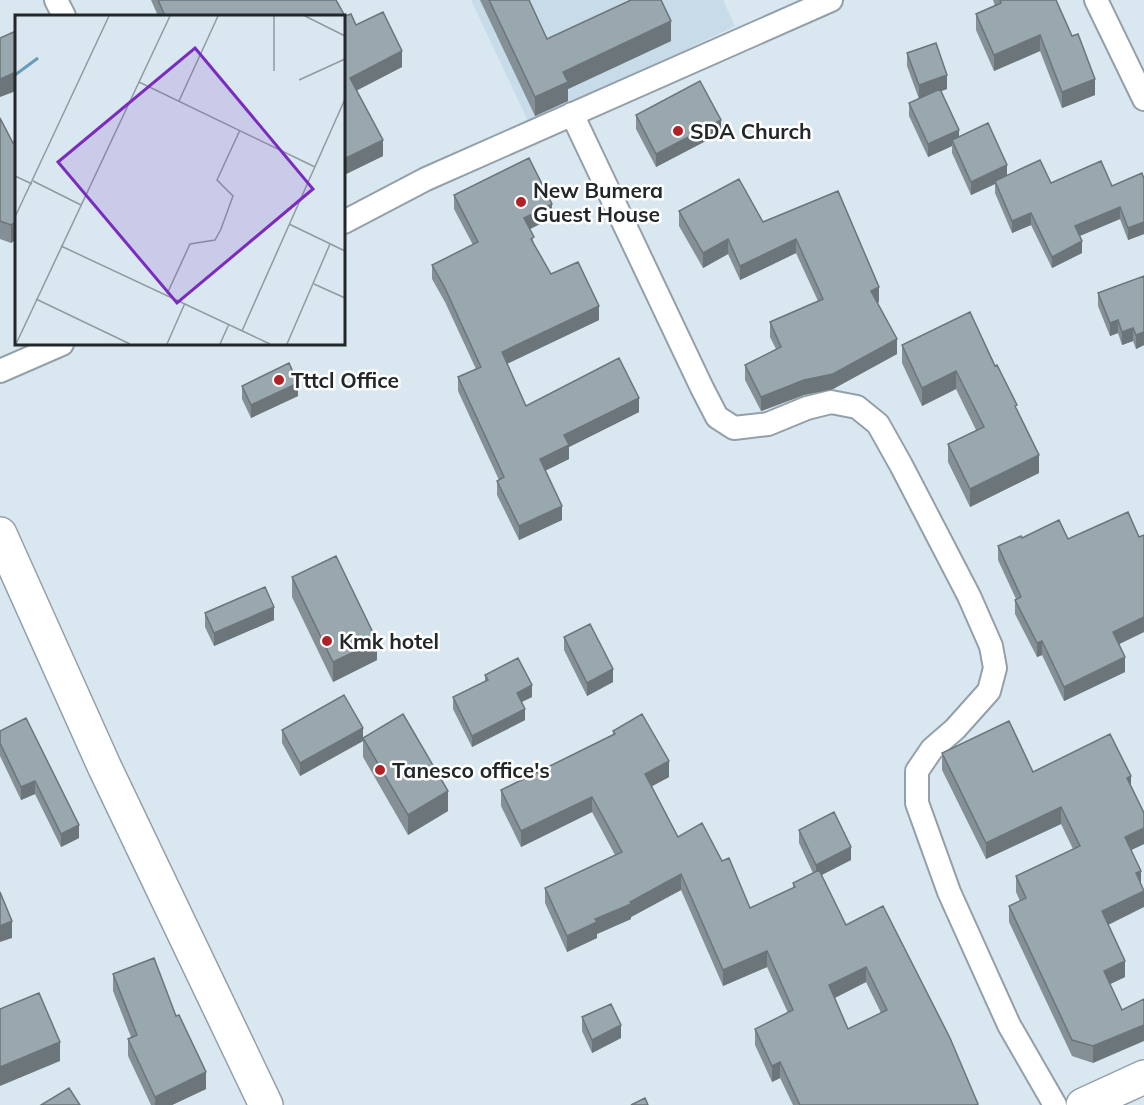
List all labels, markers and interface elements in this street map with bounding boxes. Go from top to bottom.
inset map [15,15,345,345]
place label: SDA Church [690,118,812,144]
marker: SDA Church [671,124,685,138]
place label: New Bumera Guest House [533,177,663,227]
marker: New Bumera Guest House [514,195,528,209]
place label: Tttcl Office [291,367,399,393]
marker: Tttcl Office [272,373,286,387]
place label: Kmk hotel [339,628,439,654]
marker: Kmk hotel [320,634,334,648]
place label: Tanesco office's [392,757,550,783]
marker: Tanesco office's [373,763,387,777]

